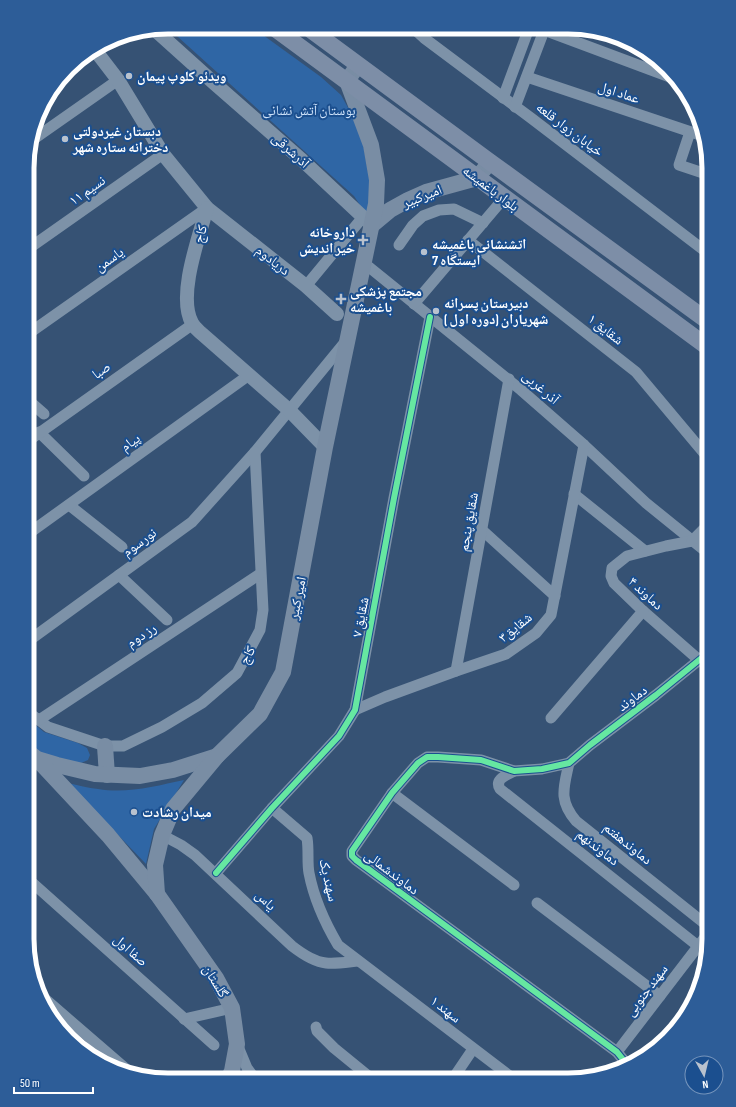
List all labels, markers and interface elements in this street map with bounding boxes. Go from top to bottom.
place label: ویدئو کلوپ پیمان [137,68,227,85]
marker: ویدئو کلوپ پیمان [124,71,134,81]
street label: عماد اول [596,78,642,107]
street label: خیابان زوار قلعه [533,99,607,160]
park label: بوستان آتش نشانی [262,102,356,119]
place label: دبستان غیردولتی دخترانه ستاره شهر [72,123,168,156]
street label: آذرشرقی [268,129,313,172]
marker: دبستان غیردولتی دخترانه ستاره شهر [60,134,70,144]
street label: بلوار باغمیشه [459,162,522,215]
street label: نسیم ۱۱ [66,172,109,210]
street label: امیرکبیر [399,181,444,212]
street label: کاج [190,223,212,245]
place label: داروخانه خیر اندیش [299,224,355,257]
marker: داروخانه خیر اندیش [358,235,368,245]
place label: اتشنشانی باغمیشه ایستگاه 7 [432,236,526,269]
street label: دریادوم [252,242,293,280]
street label: یاسمن [91,243,127,275]
marker: اتشنشانی باغمیشه ایستگاه 7 [419,247,429,257]
place label: مجتمع پزشکی باغمیشه [350,283,422,316]
marker: مجتمع پزشکی باغمیشه [335,293,347,305]
place label: دبیرستان پسرانه شهریاران (دوره اول ) [444,295,548,328]
marker: دبیرستان پسرانه شهریاران (دوره اول ) [431,306,441,316]
street label: شقایق ۱ [584,310,627,349]
street label: صبا [89,358,114,383]
street label: آذر غربی [519,367,563,408]
street label: پیام [117,429,144,456]
street label: شقایق پنجم [455,491,483,553]
street label: نورسوم [119,524,161,561]
street label: دماوند ۴ [625,573,667,614]
street label: امیر کبیر [285,575,310,622]
street label: شقایق ۷ [348,596,374,639]
street label: شقایق۳ [495,609,536,647]
street label: رز دوم [123,620,160,652]
street label: کاج [236,643,260,668]
street label: دماوند [614,682,651,715]
place label: میدان رشادت [142,804,212,821]
marker: میدان رشادت [129,807,139,817]
street label: دماوندهفتم [599,819,656,869]
street label: دماوندنهم [572,826,623,870]
street label: دماوندشمالی [361,846,422,899]
street label: سهند یک [315,857,342,903]
street label: یاس [252,886,280,914]
street label: صفا اول [110,931,151,970]
street label: سهند جنوبی [621,961,671,1020]
street label: گلستان [199,962,232,1001]
street label: سهند ۱ [427,992,464,1026]
north arrow [684,1055,724,1095]
scale bar [14,1069,93,1095]
text: 50 m [20,1076,40,1091]
text: N [701,1078,709,1091]

